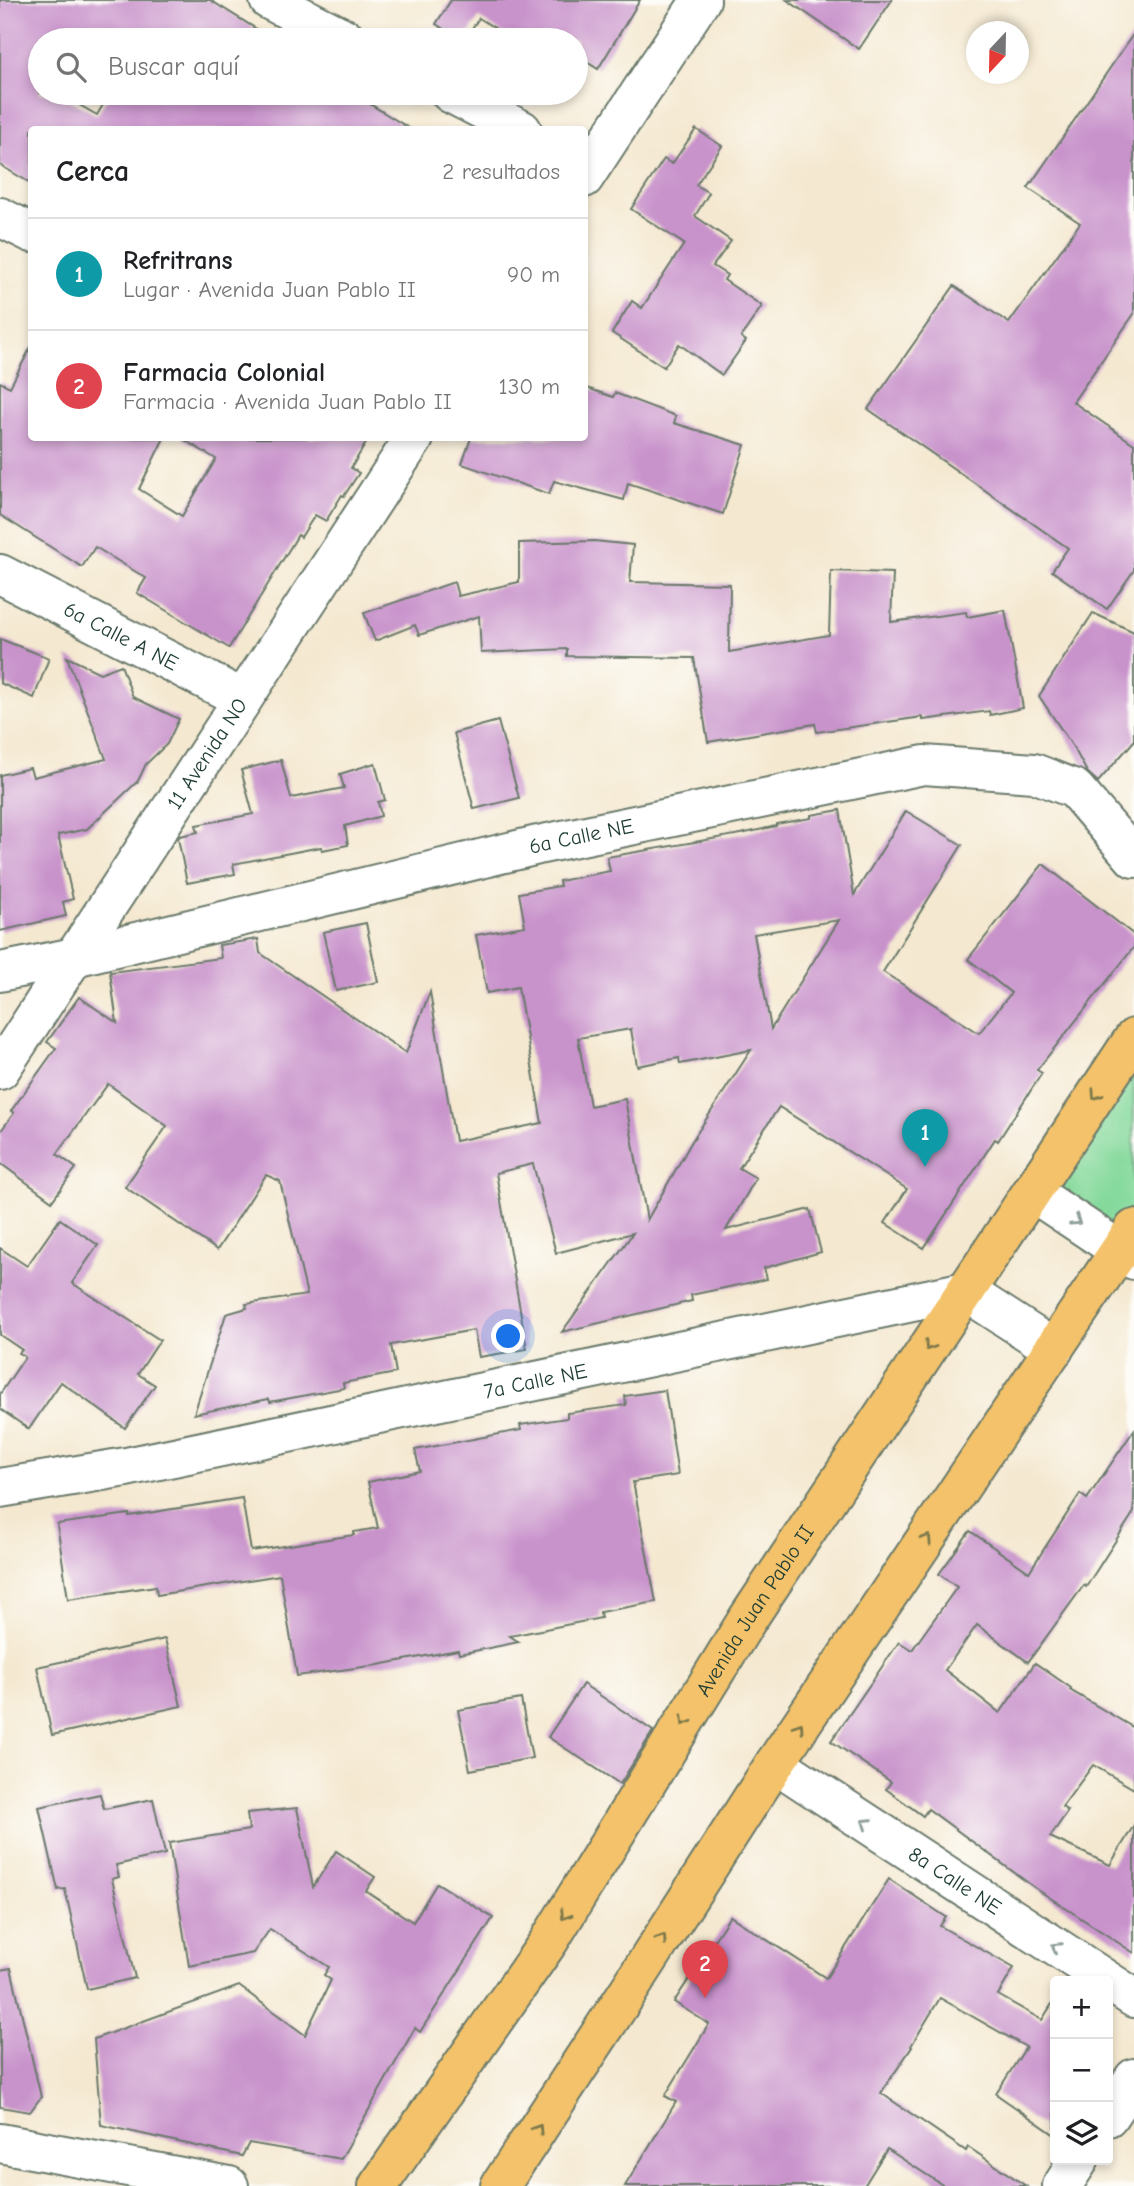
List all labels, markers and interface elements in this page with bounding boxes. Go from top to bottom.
north arrow [966,21,1029,84]
search box [28,28,588,105]
icon: search [52,48,90,86]
text: Buscar aquí [108,52,239,82]
text: Cerca [56,154,129,189]
text: 2 resultados [442,158,560,185]
text: Refritrans [123,246,233,276]
text: 1 [74,261,84,288]
text: 90 m [507,261,560,288]
text: Lugar · Avenida Juan Pablo II [123,276,416,303]
text: Farmacia Colonial [123,358,325,388]
text: 2 [73,373,85,400]
text: 130 m [499,373,560,400]
text: Farmacia · Avenida Juan Pablo II [123,388,452,415]
street label: 6a Calle A NE [60,597,182,676]
street label: 11 Avenida NO [162,694,252,814]
street label: 6a Calle NE [526,814,636,859]
one-way arrow [1092,1087,1104,1100]
pin: 1 [902,1109,948,1167]
one-way arrow [1068,1213,1081,1226]
your location [491,1319,525,1353]
one-way arrow [925,1338,937,1351]
street label: 7a Calle NE [482,1359,589,1404]
street label: Avenida Juan Pablo II [691,1521,819,1701]
one-way arrow [919,1534,931,1547]
one-way arrow [680,1714,693,1727]
one-way arrow [791,1722,804,1735]
one-way arrow [861,1818,874,1831]
street label: 8a Calle NE [904,1842,1006,1920]
one-way arrow [560,1907,573,1920]
one-way arrow [654,1933,667,1946]
pin: 2 [682,1940,728,1998]
one-way arrow [1051,1943,1064,1956]
map controls [1050,1976,1113,2165]
button: + [1050,1976,1113,2039]
button: − [1050,2039,1113,2102]
button: layers [1050,2102,1113,2165]
one-way arrow [529,2124,542,2137]

